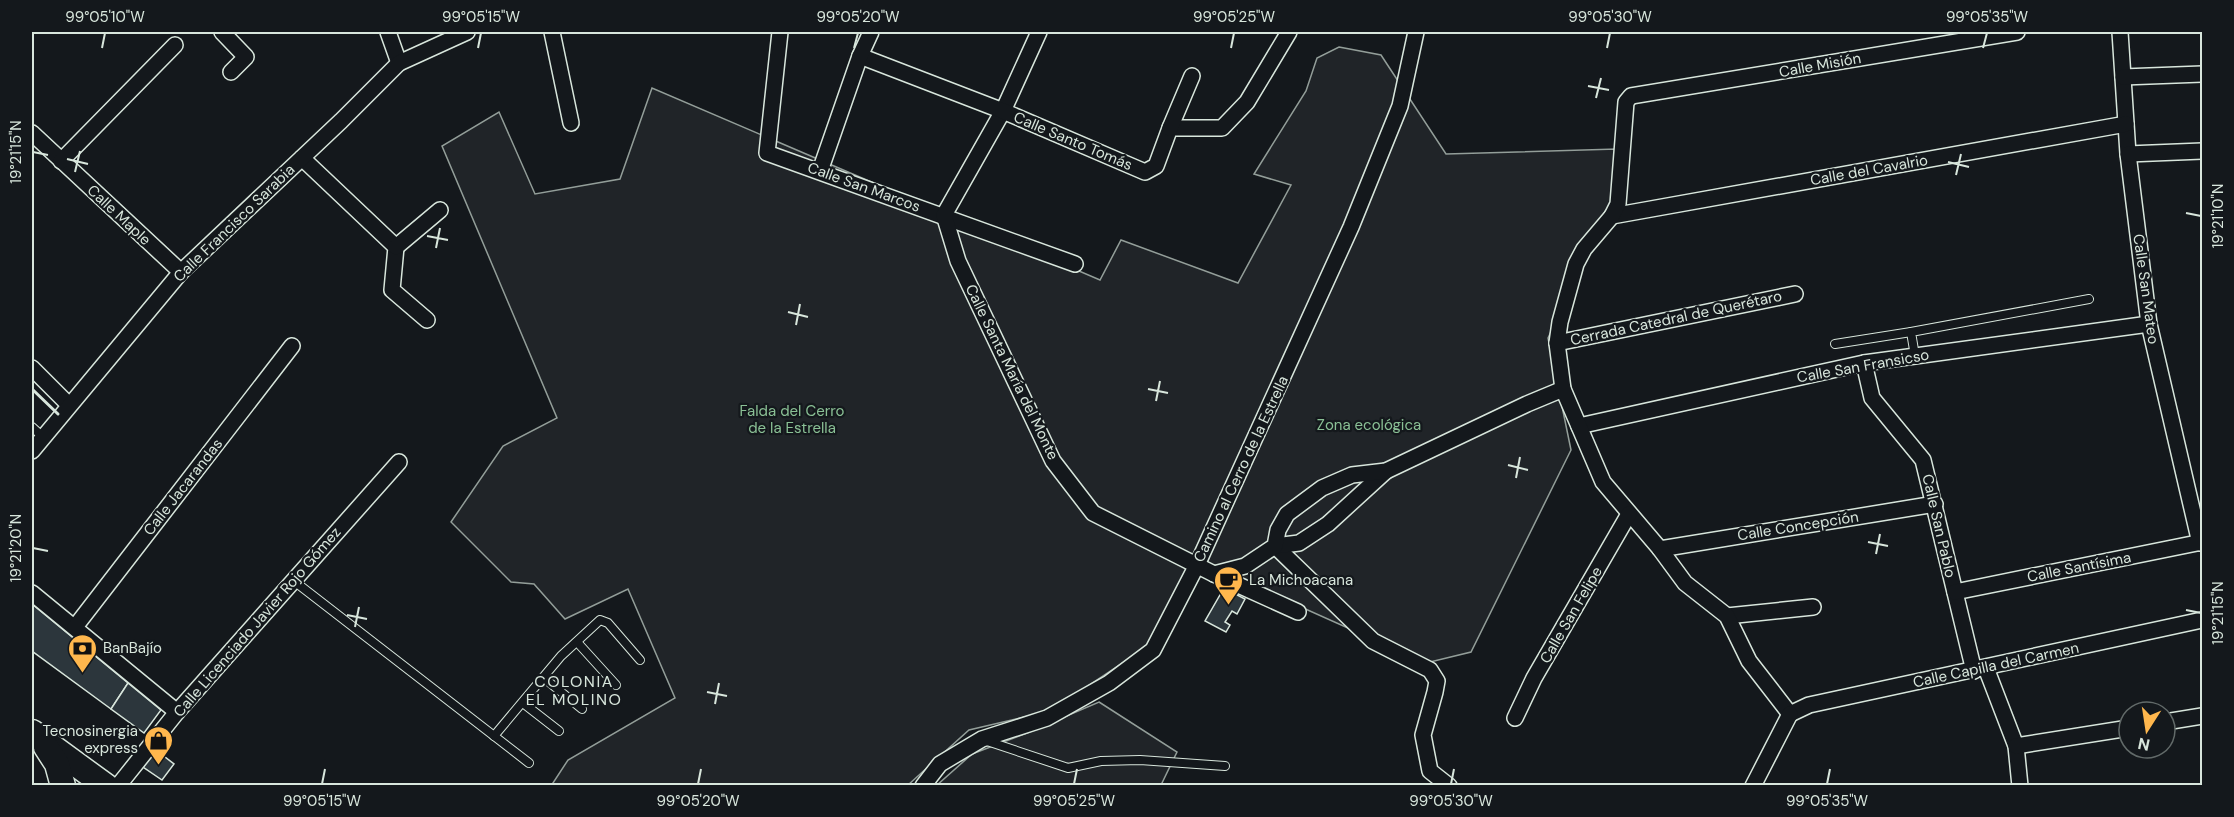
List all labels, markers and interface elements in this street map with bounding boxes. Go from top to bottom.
text: 99°05'10"W [65,7,145,27]
text: 99°05'15"W [442,7,520,27]
text: 99°05'20"W [816,7,900,27]
text: 99°05'25"W [1193,7,1275,27]
text: 99°05'30"W [1568,7,1652,27]
text: 99°05'35"W [1946,7,2029,27]
street label: Calle Misión [1777,48,1863,82]
street label: Calle Santo Tomás [1011,107,1135,175]
text: 19°21'15"N [6,120,26,184]
street label: Calle del Cavalrio [1809,150,1929,190]
street label: Calle San Marcos [805,157,923,217]
street label: Calle Francisco Sarabia [169,160,299,286]
street label: Calle Maple [83,180,155,250]
text: 19°21'10"N [2208,184,2228,248]
street label: Calle San Mateo [2128,233,2164,346]
street label: Calle Santa María del Monte [961,281,1063,463]
street label: Cerrada Catedral de Querétaro [1568,286,1784,350]
street label: Calle San Fransicso [1795,344,1931,387]
street label: Camino al Cerro de la Estrella [1189,373,1293,565]
park label: Falda del Cerro de la Estrella [740,401,845,438]
park label: Zona ecológica [1317,415,1421,435]
street label: Calle Jacarandas [139,434,227,540]
street label: Calle San Pablo [1917,472,1961,580]
street label: Calle Concepción [1736,507,1860,545]
text: 19°21'20"N [6,514,26,582]
street label: Calle Licenciado Javier Rojo Gómez [169,523,345,721]
street label: Calle Santísima [2025,547,2133,587]
street label: Calle San Felipe [1535,563,1607,667]
cafe icon: La Michoacana [1212,564,1244,606]
place label: La Michoacana [1249,570,1353,590]
text: 19°21'15"N [2208,581,2228,645]
bank icon: BanBajío [66,632,98,674]
place label: BanBajío [103,638,162,658]
street label: Calle Capilla del Carmen [1911,638,2081,692]
district label: COLONIA EL MOLINO [526,671,622,710]
north arrow [2117,700,2177,760]
place label: Tecnosinergia express [43,721,138,758]
shop icon: Tecnosinergia express [143,724,175,766]
text: N [2136,733,2152,756]
text: 99°05'15"W [283,791,361,811]
text: 99°05'20"W [656,791,740,811]
text: 99°05'25"W [1033,791,1115,811]
text: 99°05'30"W [1409,791,1493,811]
text: 99°05'35"W [1786,791,1869,811]

